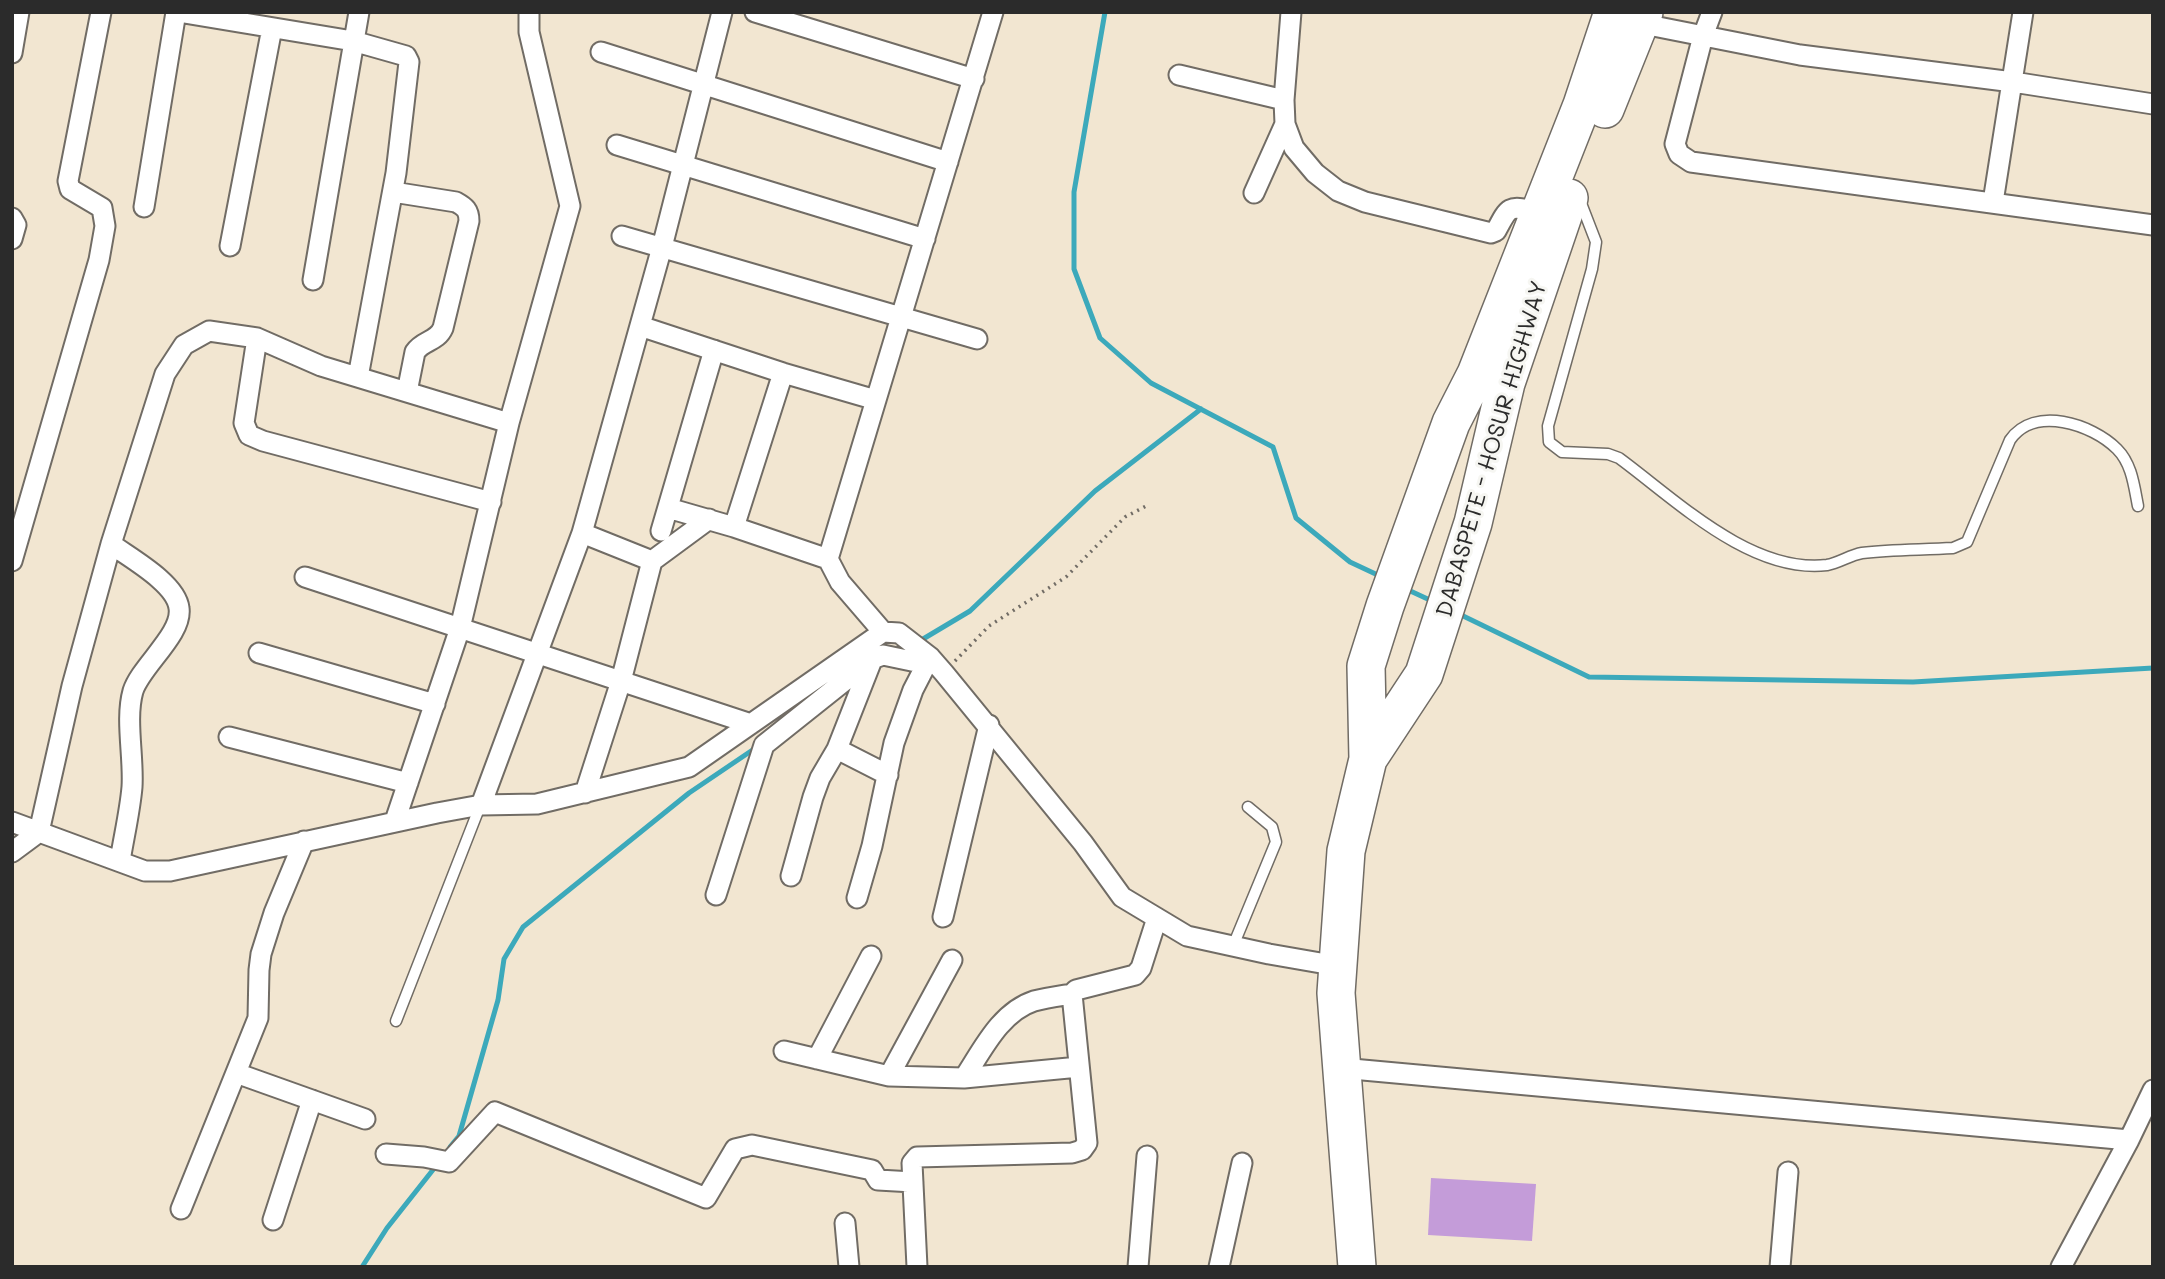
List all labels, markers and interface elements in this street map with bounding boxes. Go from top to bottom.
street label: DABASPETE - HOSUR HIGHWAY [1431,278,1553,620]

